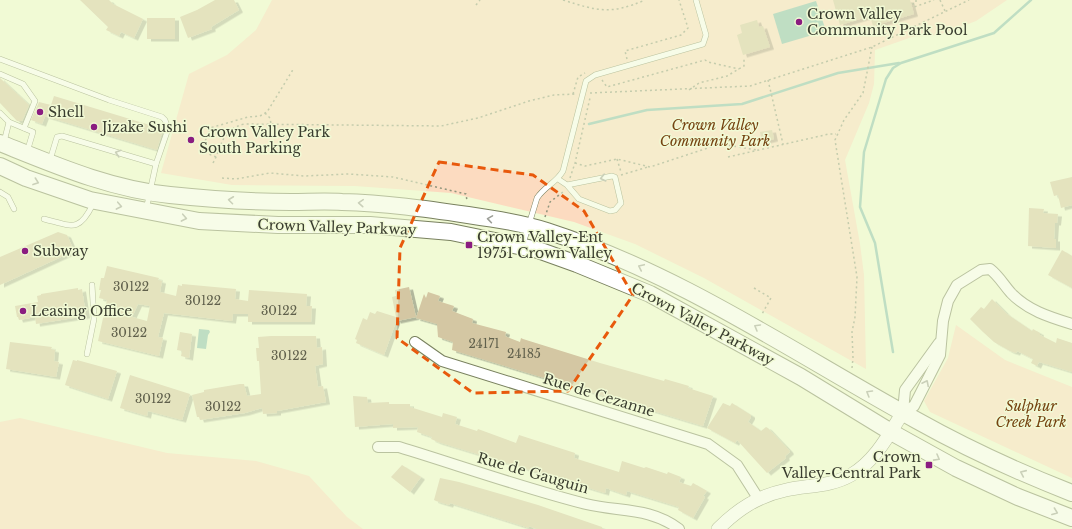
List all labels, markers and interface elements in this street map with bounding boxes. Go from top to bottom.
place label: Crown Valley Community Park Pool [807,5,968,39]
marker: Crown Valley Community Park Pool [794,17,804,27]
place label: Shell [48,103,84,121]
marker: Shell [35,107,45,117]
park label: Crown Valley Community Park [660,116,770,150]
place label: Jizake Sushi [100,118,187,136]
marker: Jizake Sushi [89,122,99,132]
place label: Crown Valley Park South Parking [199,123,330,157]
marker: Crown Valley Park South Parking [186,135,196,145]
one-way arrow [115,149,122,158]
one-way arrow [600,173,606,181]
one-way arrow [32,177,39,185]
one-way arrow [228,196,234,205]
one-way arrow [358,199,364,207]
one-way arrow [116,202,123,210]
one-way arrow [181,213,187,221]
street label: Crown Valley Parkway [257,215,417,239]
one-way arrow [487,215,493,224]
place label: Crown Valley-Ent 19751 Crown Valley [477,228,612,262]
marker: Crown Valley-Ent 19751 Crown Valley [464,240,474,250]
place label: Subway [33,242,89,260]
marker: Subway [20,246,30,256]
one-way arrow [638,264,646,272]
house number: 30122 [113,279,149,294]
street label: Crown Valley Parkway [628,279,778,369]
house number: 30122 [185,293,221,308]
place label: Leasing Office [31,302,132,320]
house number: 30122 [261,303,297,318]
marker: Leasing Office [18,306,28,316]
house number: 30122 [111,325,147,340]
one-way arrow [754,325,761,332]
house number: 24171 [468,336,500,351]
house number: 24185 [507,346,541,361]
house number: 30122 [271,348,307,363]
street label: Rue de Cezanne [541,369,657,421]
one-way arrow [921,380,929,387]
one-way arrow [866,390,873,397]
house number: 30122 [135,391,171,406]
park label: Sulphur Creek Park [996,397,1066,431]
house number: 30122 [205,399,241,414]
street label: Rue de Gauguin [475,448,591,498]
place label: Crown Valley-Central Park [781,448,921,482]
one-way arrow [933,453,940,460]
marker: Crown Valley-Central Park [924,460,934,470]
one-way arrow [1020,470,1027,478]
one-way arrow [1052,507,1059,515]

